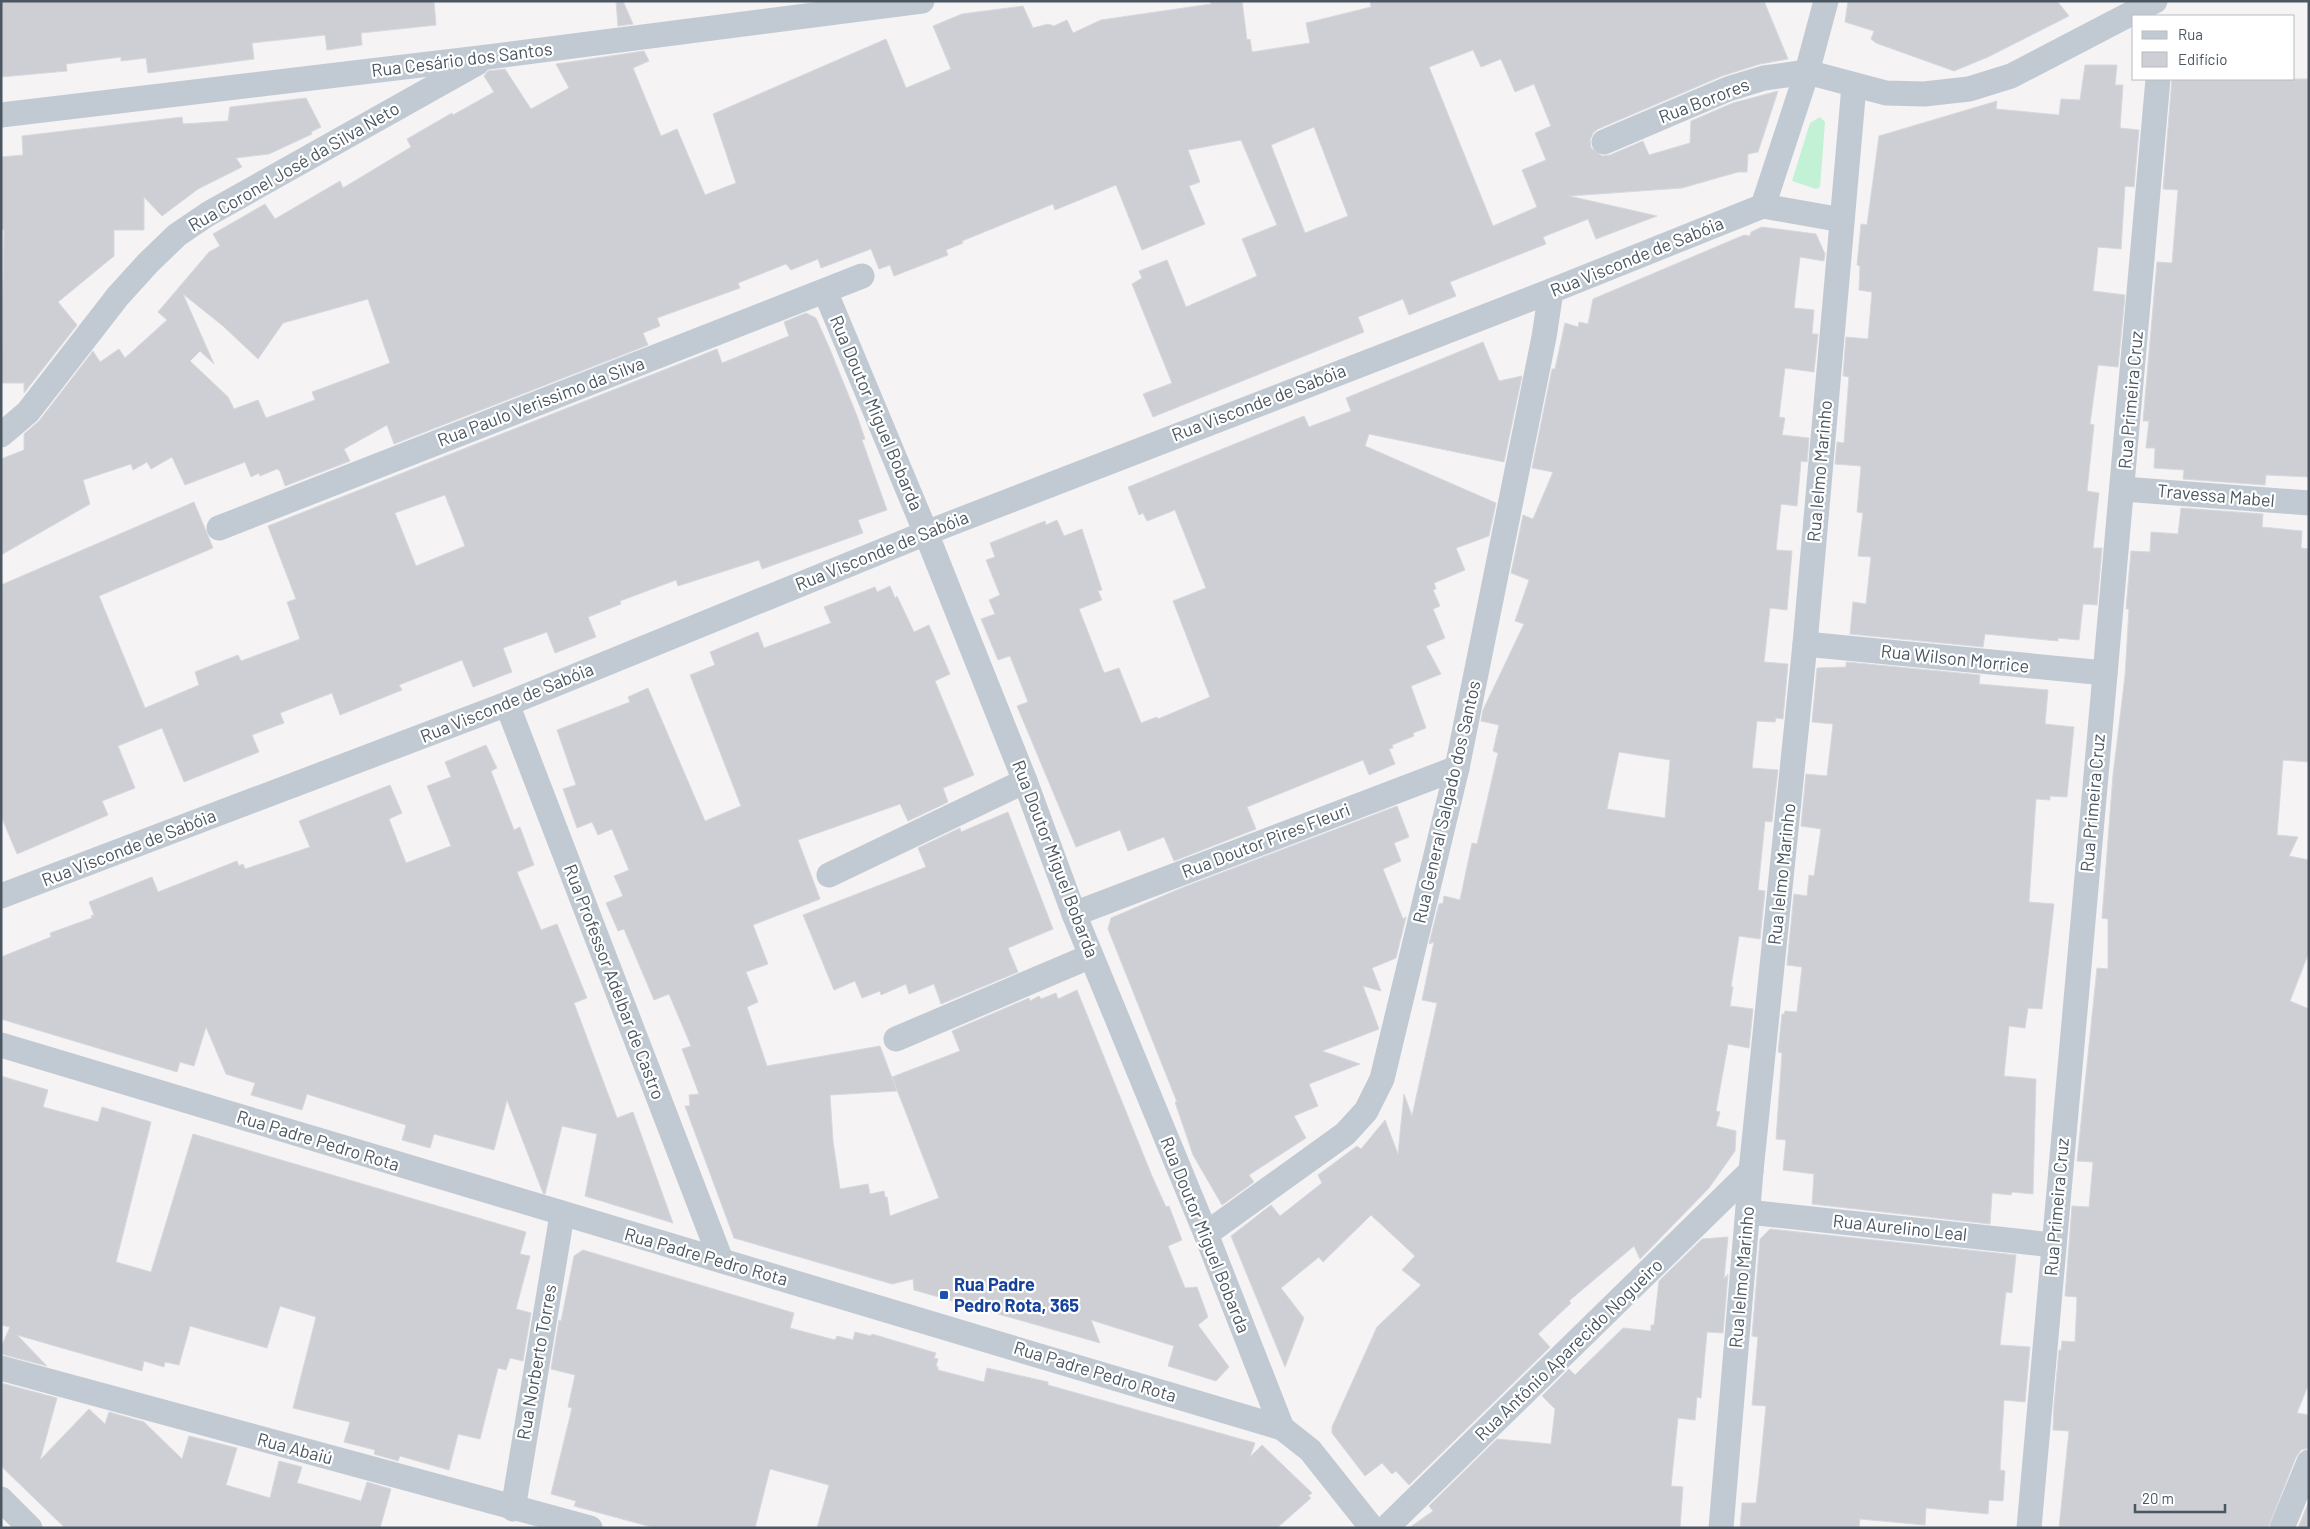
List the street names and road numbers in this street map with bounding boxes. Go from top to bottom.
street label: Rua Cesário dos Santos [370,37,554,81]
street label: Rua Borores [1655,73,1752,127]
street label: Rua Coronel José da Silva Neto [184,97,403,236]
street label: Rua Visconde de Sabóia [1547,211,1726,301]
street label: Rua Doutor Miguel Bobarda [826,312,928,514]
street label: Rua Primeira Cruz [2113,330,2147,470]
street label: Rua Paulo Verissimo da Silva [434,351,647,451]
street label: Rua Visconde de Sabóia [1168,359,1349,445]
street label: Rua Ielmo Marinho [1802,399,1836,543]
street label: Travessa Mabel [2156,479,2276,511]
street label: Rua Visconde de Sabóia [792,505,971,595]
street label: Rua Wilson Morrice [1880,639,2030,677]
street label: Rua Visconde de Sabóia [417,657,596,747]
street label: Rua General Salgado dos Santos [1407,678,1485,925]
street label: Rua Primeira Cruz [2075,733,2109,873]
street label: Rua Doutor Miguel Bobarda [1008,757,1104,961]
street label: Rua Doutor Pires Fleuri [1178,798,1353,882]
street label: Rua Ielmo Marinho [1763,802,1799,946]
street label: Rua Visconde de Sabóia [38,804,219,890]
street label: Rua Professor Adelbar de Castro [560,861,670,1102]
street label: Rua Padre Pedro Rota [234,1105,402,1175]
street label: Rua Doutor Miguel Bobarda [1156,1133,1255,1336]
street label: Rua Primeira Cruz [2039,1137,2073,1277]
street label: Rua Ielmo Marinho [1724,1205,1758,1349]
street label: Rua Aurelino Leal [1832,1209,1968,1245]
street label: Rua Padre Pedro Rota [622,1222,790,1290]
street label: Rua Antônio Aparecido Nogueiro [1470,1254,1667,1445]
street label: Rua Norberto Torres [511,1282,561,1441]
street label: Rua Padre Pedro Rota [1011,1336,1179,1406]
street label: Rua Abaiú [255,1427,336,1469]

